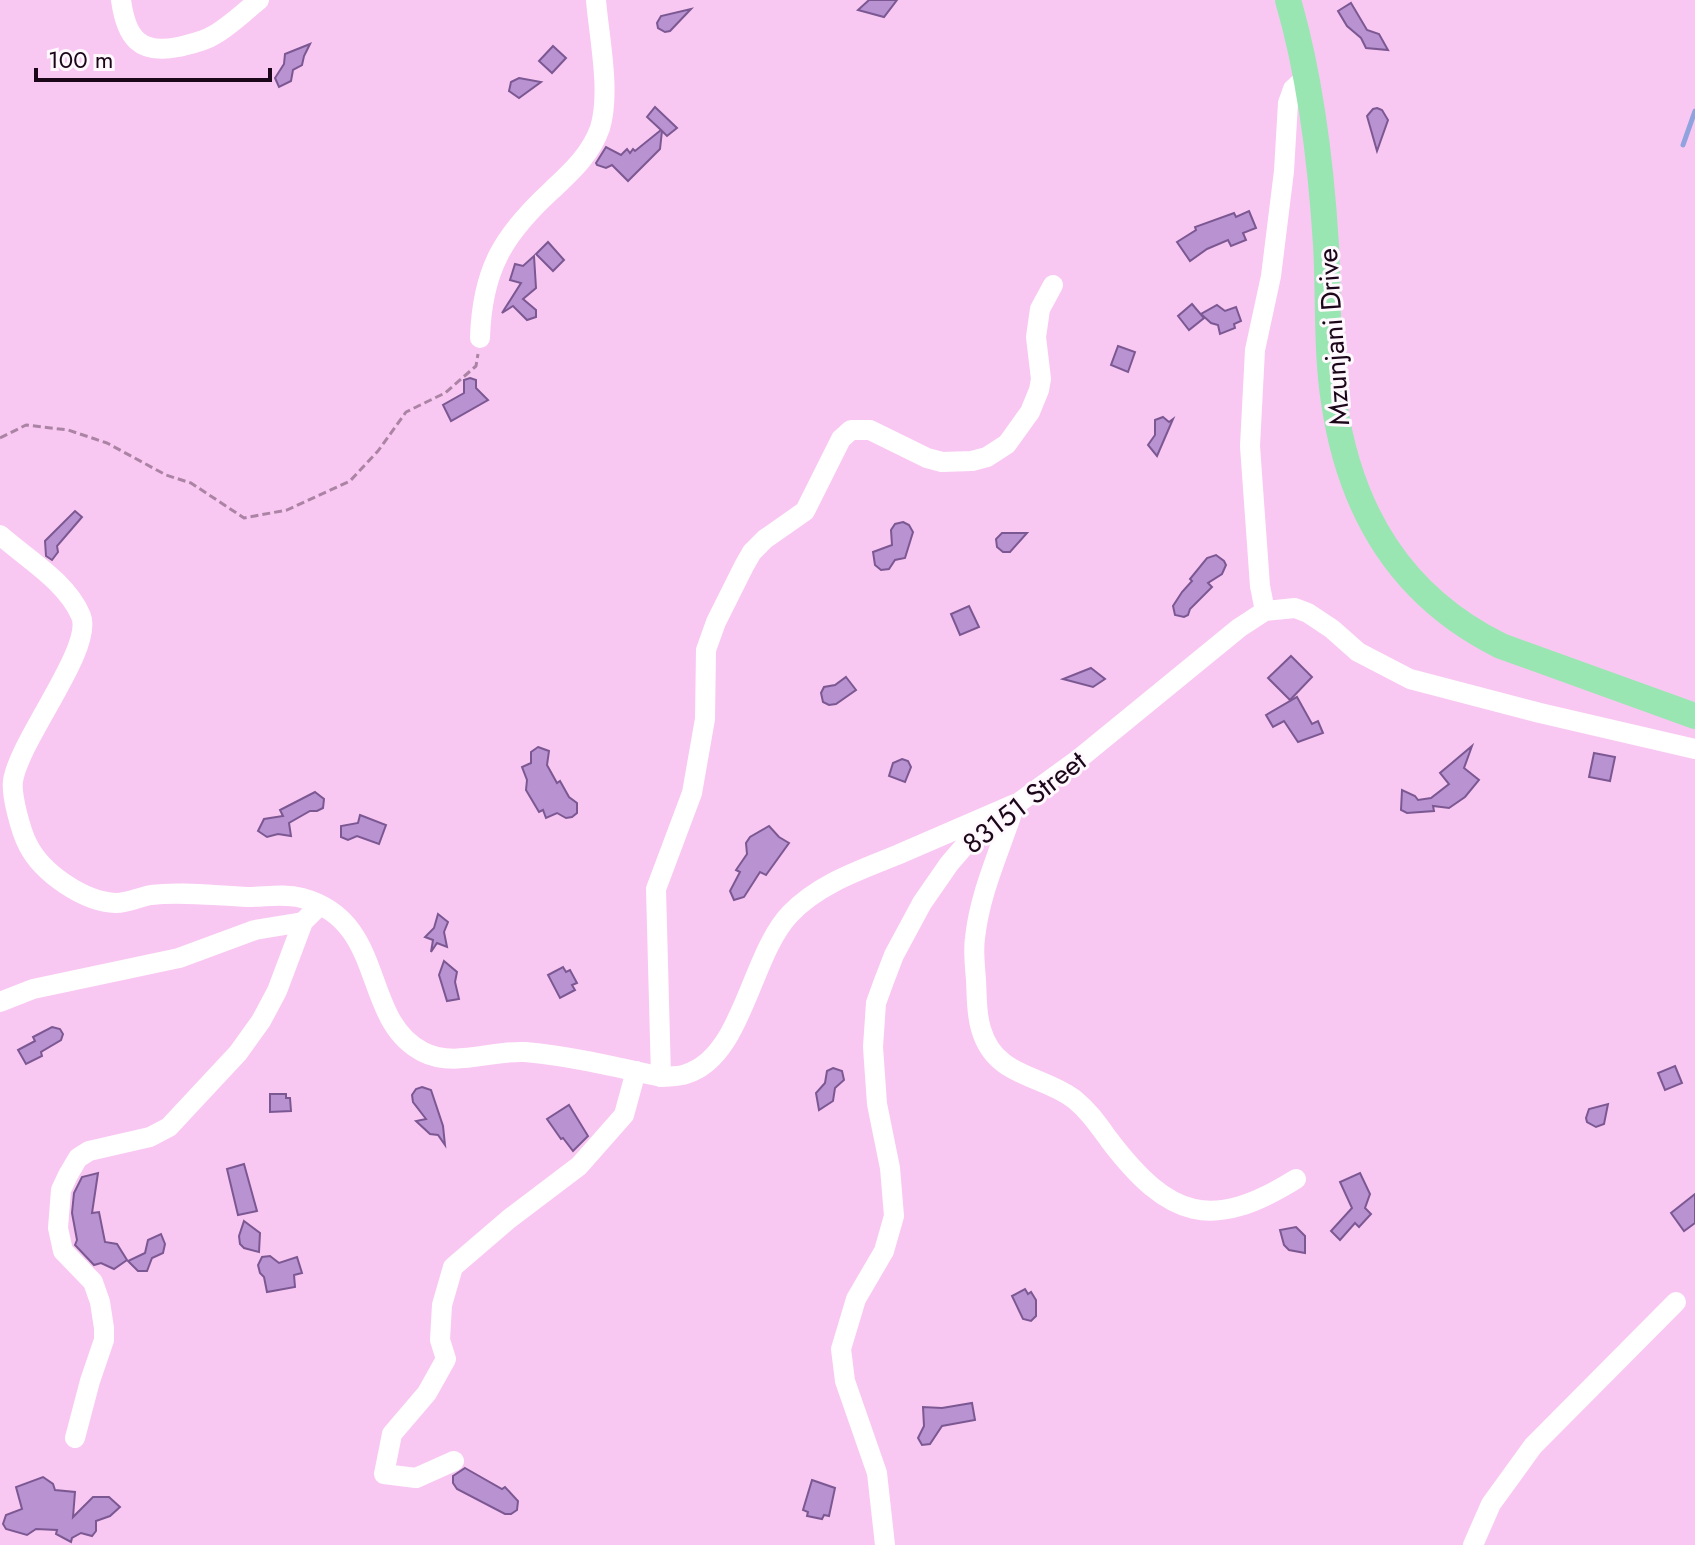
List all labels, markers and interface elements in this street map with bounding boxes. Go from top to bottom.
scale bar [36,32,270,82]
text: 100 m [48,42,114,77]
street label: Mzunjani Drive [1307,247,1360,427]
street label: 83151 Street [954,741,1095,864]

